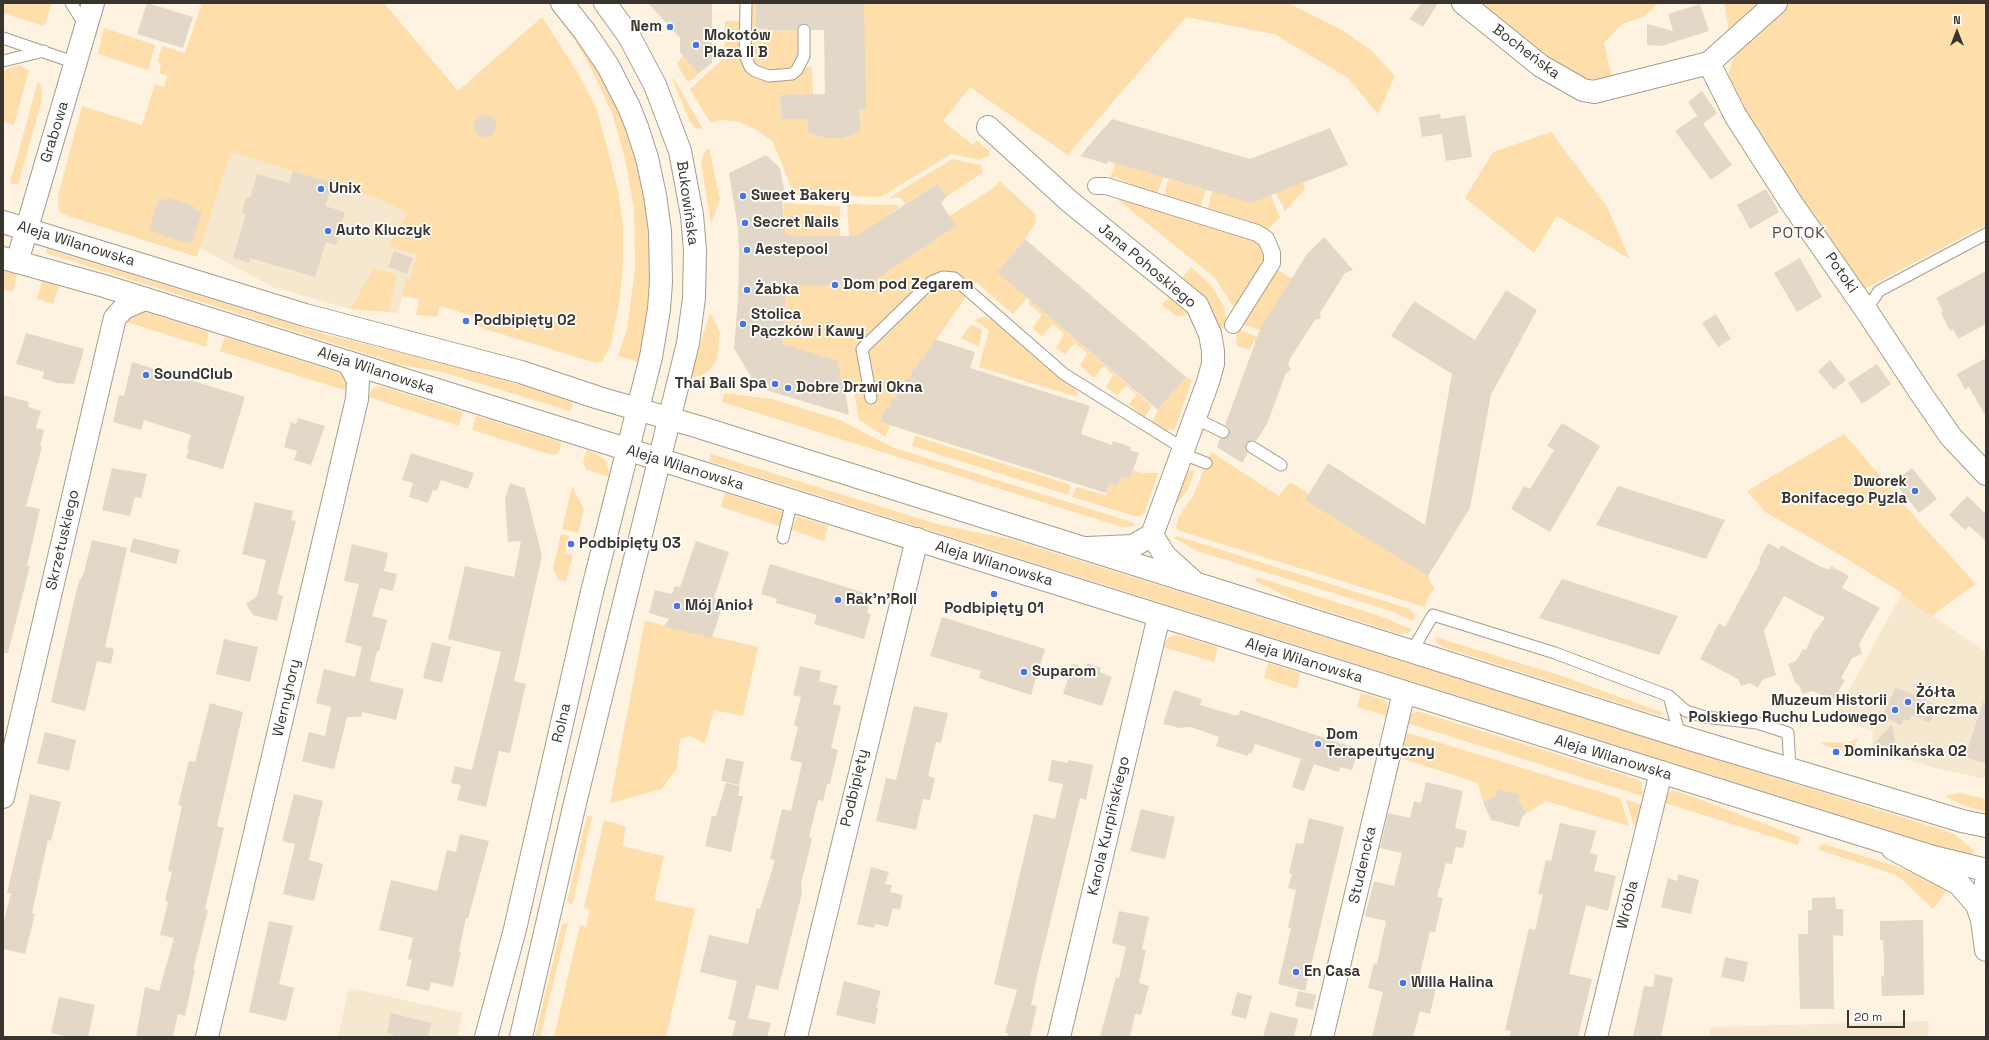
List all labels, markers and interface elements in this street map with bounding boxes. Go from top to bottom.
north arrow [1937,12,1977,52]
text: N [1953,13,1961,27]
place label: Nem [630,18,662,36]
street label: Bocheńska [1489,21,1563,83]
marker: Nem [665,22,675,32]
place label: Mokotów Plaza II B [704,27,771,62]
marker: Mokotów Plaza II B [691,40,701,50]
street label: Grabowa [37,99,73,165]
street label: Bukowińska [672,160,702,246]
place label: Unix [329,180,361,198]
marker: Unix [316,184,326,194]
place label: Sweet Bakery [751,187,850,205]
marker: Sweet Bakery [738,191,748,201]
place label: Secret Nails [753,214,839,232]
street label: Aleja Wilanowska [15,218,137,270]
marker: Secret Nails [740,218,750,228]
street label: Jana Pohoskiego [1094,220,1200,312]
place label: Auto Kluczyk [336,222,431,240]
district label: POTOK [1772,224,1826,244]
marker: Auto Kluczyk [323,226,333,236]
place label: Aestepool [755,241,828,259]
marker: Aestepool [742,245,752,255]
street label: Potoki [1821,249,1861,297]
place label: Dom pod Zegarem [843,276,973,294]
marker: Dom pod Zegarem [830,280,840,290]
place label: Żabka [755,281,799,299]
marker: Żabka [742,285,752,295]
place label: Stolica Pączków i Kawy [751,306,864,341]
place label: Podbipięty 02 [474,312,576,330]
marker: Podbipięty 02 [461,316,471,326]
marker: Stolica Pączków i Kawy [738,319,748,329]
street label: Aleja Wilanowska [315,344,437,398]
place label: SoundClub [154,366,233,384]
marker: SoundClub [141,370,151,380]
place label: Thai Bali Spa [675,375,767,393]
marker: Thai Bali Spa [770,379,780,389]
place label: Dobre Drzwi Okna [796,379,923,397]
marker: Dobre Drzwi Okna [783,383,793,393]
street label: Aleja Wilanowska [624,442,746,494]
place label: Dworek Bonifacego Pyzla [1781,473,1907,508]
marker: Dworek Bonifacego Pyzla [1910,486,1920,496]
street label: Skrzetuskiego [43,488,83,592]
place label: Podbipięty 03 [579,535,681,553]
street label: Aleja Wilanowska [933,538,1055,590]
marker: Podbipięty 03 [566,539,576,549]
marker: Podbipięty 01 [989,589,999,599]
place label: Rak'n'Roll [846,591,917,609]
marker: Rak'n'Roll [833,595,843,605]
place label: Mój Anioł [685,597,753,615]
place label: Podbipięty 01 [944,600,1044,618]
marker: Mój Anioł [672,601,682,611]
street label: Aleja Wilanowska [1243,635,1365,687]
street label: Wernyhory [269,657,305,739]
place label: Suparom [1032,663,1096,681]
marker: Suparom [1019,667,1029,677]
place label: Żółta Karczma [1916,684,1978,719]
place label: Muzeum Historii Polskiego Ruchu Ludowego [1689,692,1887,727]
marker: Żółta Karczma [1903,697,1913,707]
street label: Rolna [549,701,575,745]
marker: Muzeum Historii Polskiego Ruchu Ludowego [1890,705,1900,715]
place label: Dom Terapeutyczny [1326,726,1435,761]
street label: Aleja Wilanowska [1552,732,1674,784]
marker: Dom Terapeutyczny [1313,739,1323,749]
place label: Dominikańska 02 [1844,743,1967,761]
street label: Podbipięty [837,747,873,829]
marker: Dominikańska 02 [1831,747,1841,757]
street label: Karola Kurpińskiego [1084,755,1134,897]
street label: Studencka [1345,825,1381,905]
street label: Wróbla [1613,879,1643,931]
place label: En Casa [1304,963,1360,981]
marker: En Casa [1291,967,1301,977]
place label: Willa Halina [1411,974,1493,992]
marker: Willa Halina [1398,978,1408,988]
scale bar [1849,1002,1907,1028]
text: 20 m [1854,1009,1882,1025]

